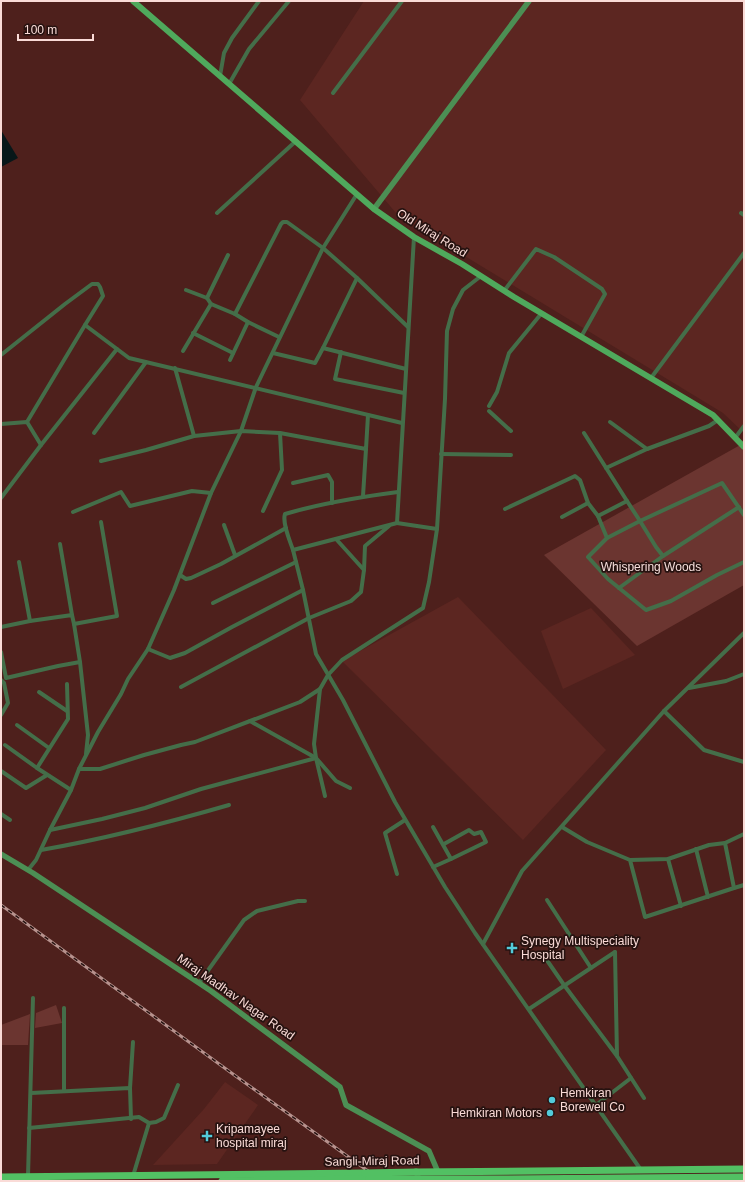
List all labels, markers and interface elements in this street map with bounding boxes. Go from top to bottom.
scale bar [18,16,93,42]
text: 100 m [24,23,57,37]
street label: Old Miraj Road [394,206,470,260]
park label: Whispering Woods [601,560,701,574]
place label: Synegy Multispeciality Hospital [521,934,639,962]
marker: Synegy Multispeciality Hospital [506,942,518,954]
street label: Miraj Madhav Nagar Road [175,951,297,1043]
place label: Hemkiran Borewell Co [560,1086,625,1114]
marker: Hemkiran Borewell Co [547,1095,557,1105]
place label: Hemkiran Motors [451,1106,542,1120]
marker: Hemkiran Motors [545,1108,555,1118]
place label: Kripamayee hospital miraj [216,1122,287,1150]
marker: Kripamayee hospital miraj [201,1130,213,1142]
street label: Sangli-Miraj Road [324,1153,420,1169]

